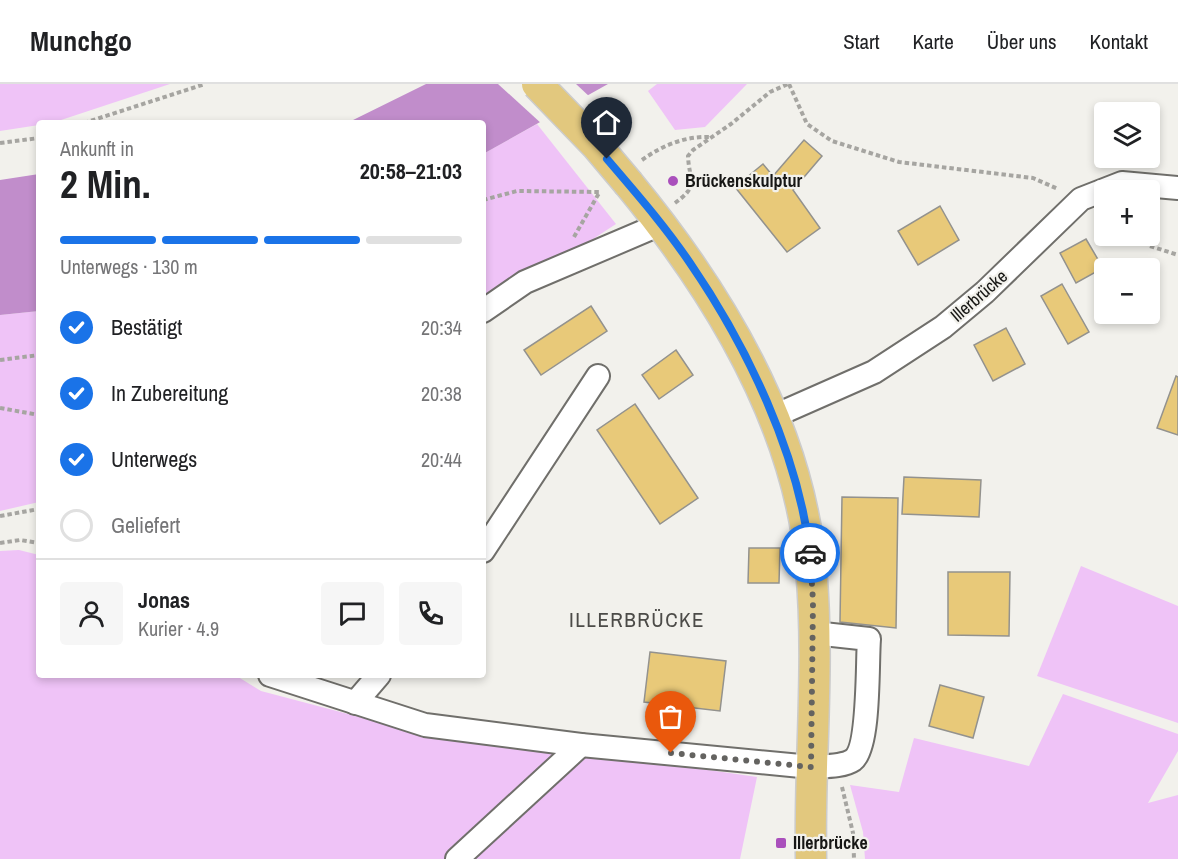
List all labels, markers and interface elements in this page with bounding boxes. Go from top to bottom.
text: Munchgo [30,22,132,60]
text: Start [843,27,880,56]
text: Karte [913,27,954,56]
text: Über uns [987,27,1057,56]
text: Kontakt [1090,27,1148,56]
pin [581,97,632,159]
map controls [1094,102,1160,324]
button: layers [1094,102,1160,168]
icon: home [590,106,623,139]
text: Ankunft in [60,135,134,162]
text: 20:58–21:03 [360,156,462,186]
text: 2 Min. [60,158,151,210]
place label: Brückenskulptur [685,168,803,193]
marker: Brückenskulptur [666,174,680,188]
button: + [1094,180,1160,246]
text: Unterwegs · 130 m [60,253,198,280]
button: − [1094,258,1160,324]
street label: Illerbrücke [945,264,1013,327]
icon: check [60,311,93,344]
text: Bestätigt [111,312,182,342]
text: 20:34 [421,314,462,341]
icon: check [60,377,93,410]
text: In Zubereitung [111,378,228,408]
text: 20:38 [421,380,462,407]
icon: check [60,443,93,476]
text: Unterwegs [111,444,197,474]
text: 20:44 [421,446,462,473]
text: Geliefert [111,510,180,540]
courier [780,523,840,583]
icon: car [794,537,827,570]
button: person [60,582,123,645]
button: chat [321,582,384,645]
button: phone [399,582,462,645]
text: Jonas [138,585,190,615]
district label: ILLERBRÜCKE [569,605,705,634]
text: Kurier · 4.9 [138,615,219,642]
pin [645,691,696,753]
icon: bag [654,700,687,733]
place label: Illerbrücke [793,830,868,855]
marker: Illerbrücke [774,836,788,850]

